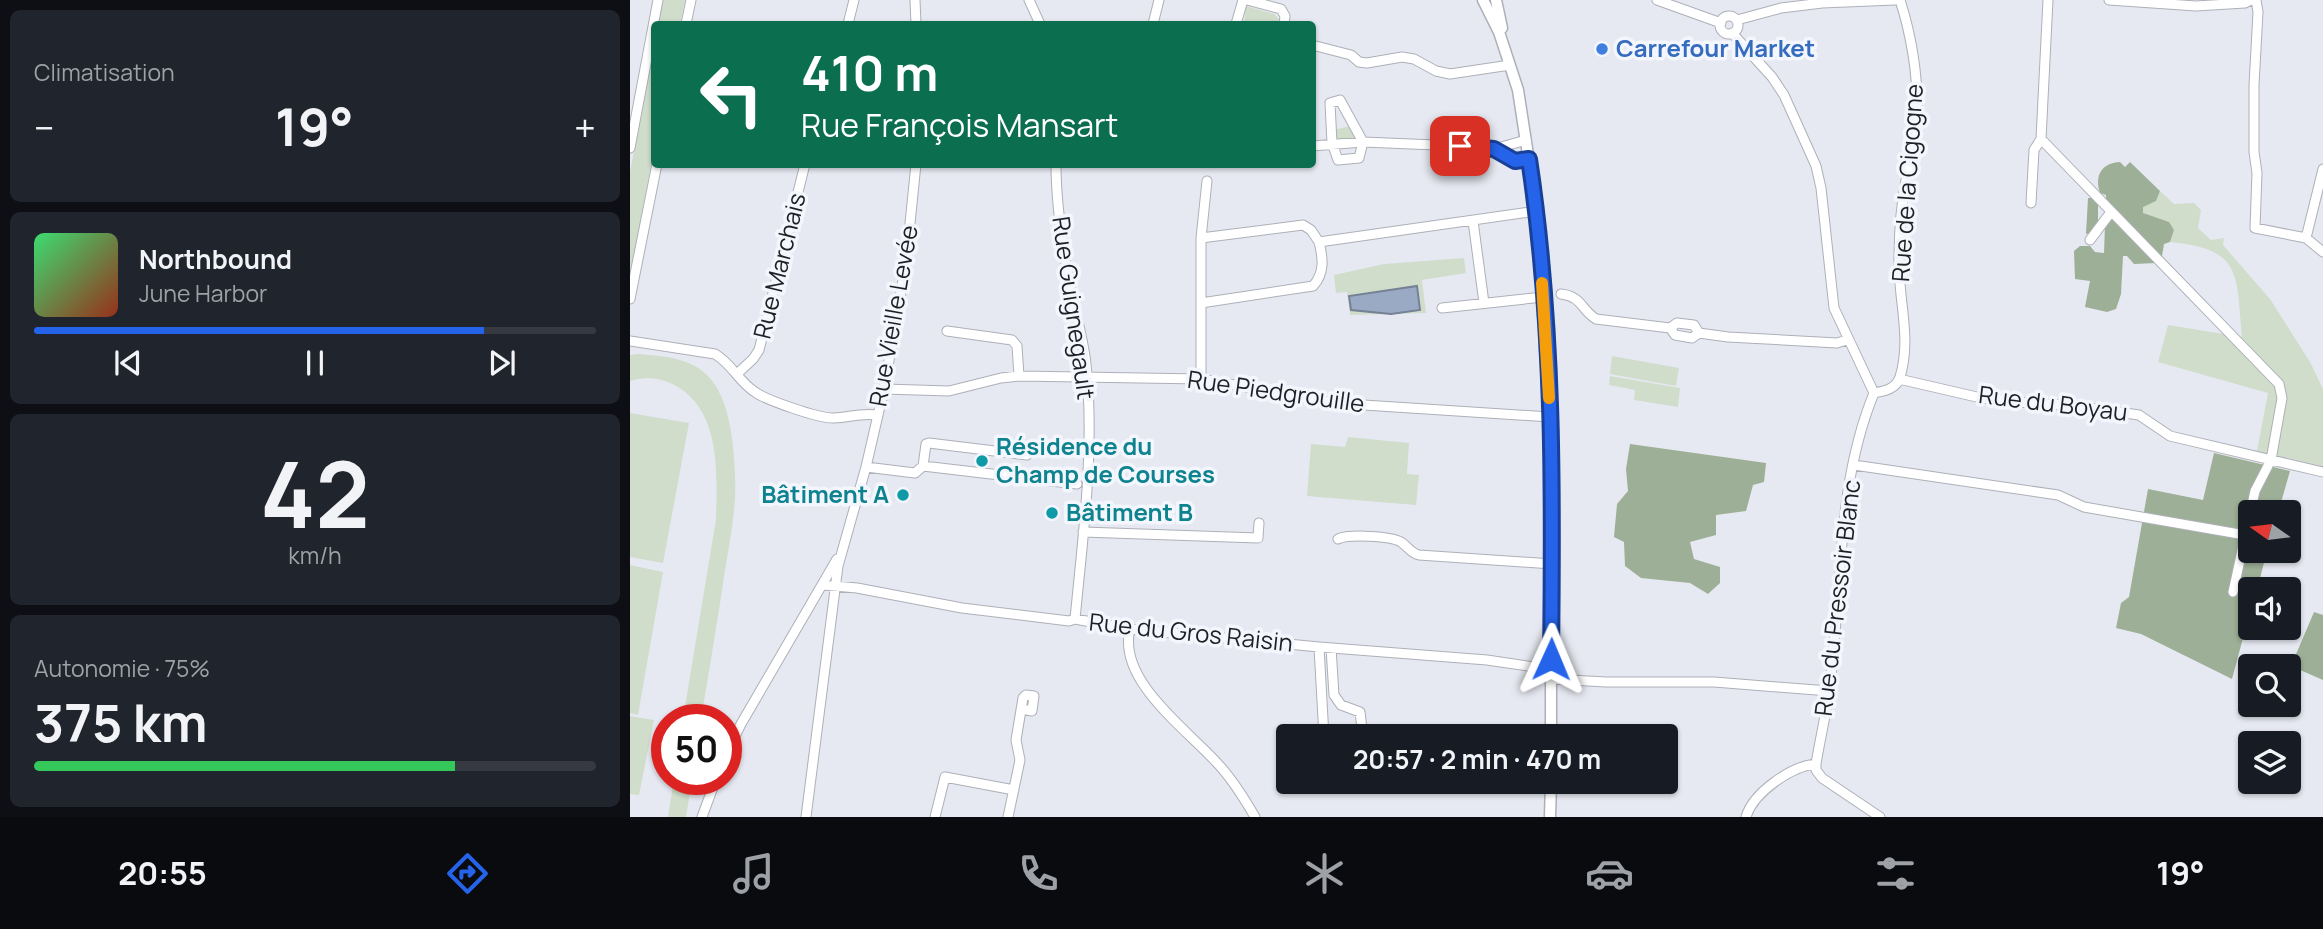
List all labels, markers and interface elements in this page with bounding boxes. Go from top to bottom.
place label: Carrefour Market [1616,31,1815,64]
text: 410 m [801,39,938,106]
marker: Carrefour Market [1594,41,1610,57]
icon: left [686,49,777,140]
text: Climatisation [34,56,175,88]
street label: Rue de la Cigogne [1883,83,1930,283]
text: 19° [275,91,354,162]
text: − [34,101,55,153]
text: + [574,101,596,153]
text: Rue François Mansart [801,103,1118,147]
pin [1430,116,1490,176]
icon: arrive [1441,127,1479,165]
street label: Rue Marchais [744,189,813,342]
street label: Rue Guignegault [1045,214,1104,401]
street label: Rue Vieille Levée [860,222,925,409]
text: Northbound [139,241,292,277]
text: June Harbor [139,277,267,309]
icon: previous [109,344,147,382]
icon: pause [296,344,334,382]
icon: next [483,344,521,382]
street label: Rue Piedgrouille [1186,362,1367,419]
street label: Rue du Boyau [1977,377,2129,428]
place label: Résidence du Champ de Courses [996,429,1215,490]
text: 42 [260,431,370,555]
marker: Résidence du Champ de Courses [974,453,990,469]
place label: Bâtiment A [761,477,889,510]
street label: Rue du Pressoir Blanc [1806,478,1867,718]
marker: Bâtiment A [895,487,911,503]
place label: Bâtiment B [1066,495,1193,528]
north arrow [2238,500,2301,564]
map controls [2238,500,2301,794]
marker: Bâtiment B [1044,505,1060,521]
text: km/h [288,539,342,571]
button: sound [2238,577,2301,640]
street label: Rue du Gros Raisin [1088,604,1295,659]
position arrow [1514,622,1588,696]
text: Autonomie · 75% [34,652,210,684]
button: search [2238,654,2301,717]
text: 375 km [34,687,208,758]
speed limit sign: 50 [651,704,742,795]
button: layers [2238,731,2301,794]
text: 20:57 · 2 min · 470 m [1353,741,1601,777]
icon: directions [443,849,492,898]
icon: music [729,849,778,898]
icon: phone [1014,849,1063,898]
icon: climate [1300,849,1349,898]
icon: car [1585,849,1634,898]
icon: filters [1871,849,1920,898]
text: 20:55 [118,851,207,895]
text: 19° [2156,851,2205,895]

